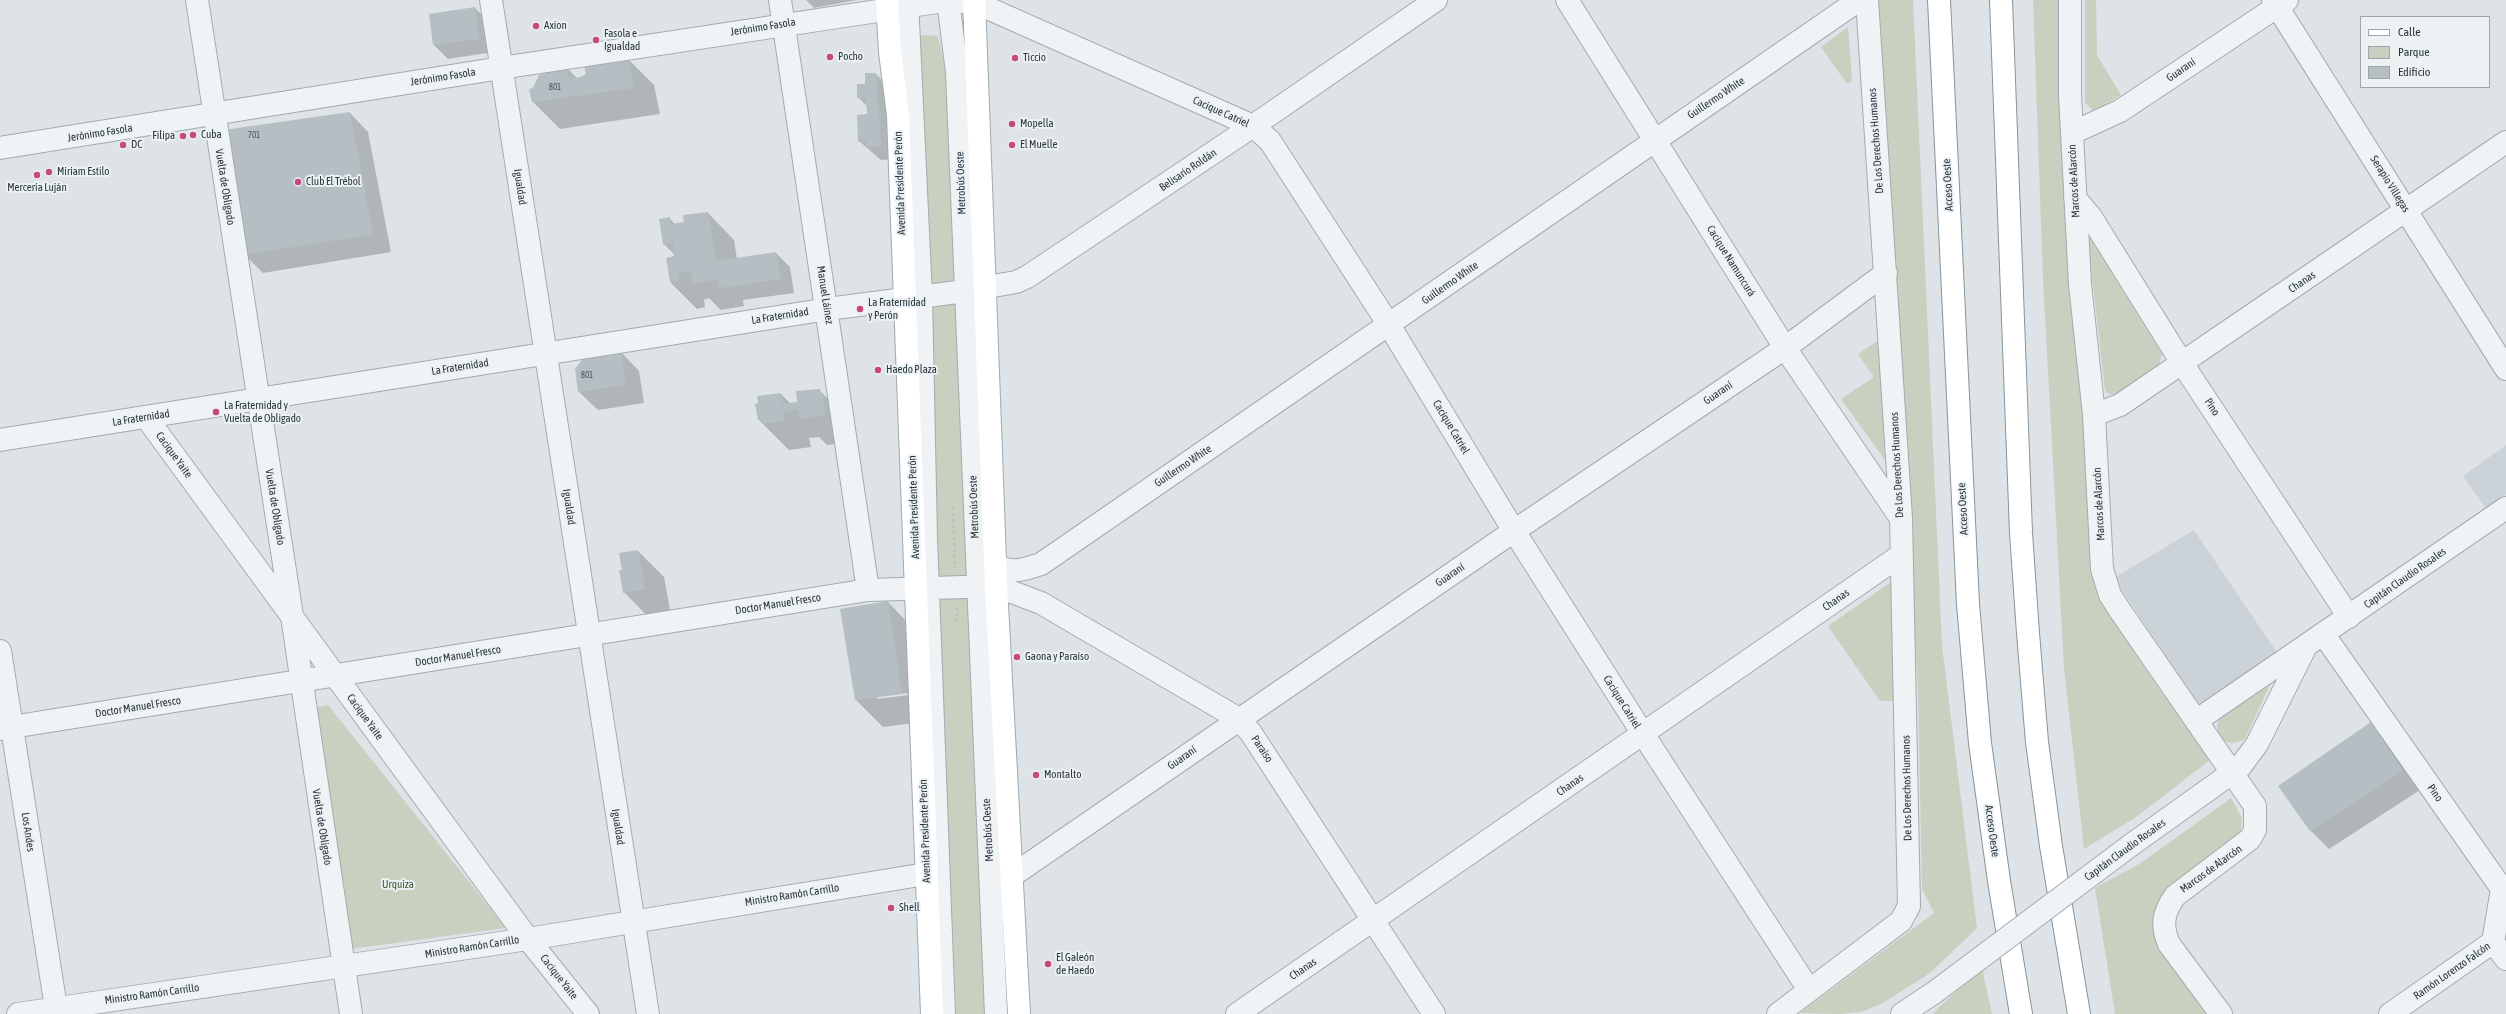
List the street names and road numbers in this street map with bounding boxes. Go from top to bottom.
street label: Jerónimo Fasola [729,15,797,39]
street label: Guaraní [2164,56,2198,84]
street label: Jerónimo Fasola [409,65,477,89]
street label: Guillermo White [1685,74,1747,122]
street label: De Los Derechos Humanos [1866,88,1886,194]
street label: Cacique Catriel [1191,94,1251,130]
street label: Jerónimo Fasola [66,121,134,145]
street label: Avenida Presidente Perón [892,131,908,235]
street label: Marcos de Alarcón [2065,144,2083,218]
street label: Belisario Roldán [1157,146,1219,194]
street label: Vuelta de Obligado [212,148,238,226]
street label: Metrobús Oeste [953,151,969,215]
street label: Serapio Villegas [2367,153,2413,215]
street label: Acceso Oeste [1940,158,1956,212]
street label: Igualdad [511,168,529,206]
street label: Cacique Namuncurá [1704,223,1758,299]
street label: Guillermo White [1419,259,1481,307]
street label: Manuel Láinez [814,265,836,325]
street label: Chanas [2286,268,2318,296]
street label: La Fraternidad [750,305,810,327]
street label: La Fraternidad [430,356,490,378]
street label: Guaraní [1701,379,1735,407]
street label: Pino [2202,396,2222,418]
street label: Cacique Catriel [1430,398,1472,456]
street label: La Fraternidad [111,407,171,429]
street label: De Los Derechos Humanos [1888,412,1906,518]
street label: Cacique Yaite [153,429,195,481]
street label: Guillermo White [1152,442,1214,490]
street label: Avenida Presidente Perón [906,455,922,559]
street label: Marcos de Alarcón [2090,467,2108,541]
street label: Vuelta de Obligado [262,468,288,546]
street label: Metrobús Oeste [966,475,982,539]
street label: Acceso Oeste [1955,482,1971,536]
street label: Igualdad [560,488,578,526]
street label: Capitán Claudio Rosales [2361,545,2449,611]
street label: Guaraní [1433,561,1467,589]
street label: Chanas [1820,586,1852,614]
street label: Doctor Manuel Fresco [734,591,822,617]
street label: Doctor Manuel Fresco [414,643,502,669]
street label: Cacique Catriel [1600,673,1644,731]
street label: Cacique Yaite [344,691,386,743]
street label: Doctor Manuel Fresco [94,694,182,720]
street label: Paraíso [1248,733,1276,765]
street label: De Los Derechos Humanos [1899,735,1915,841]
street label: Guaraní [1165,743,1199,773]
street label: Chanas [1554,771,1586,799]
street label: Avenida Presidente Perón [917,779,933,883]
street label: Pino [2424,782,2446,804]
street label: Vuelta de Obligado [309,788,335,866]
street label: Metrobús Oeste [980,798,996,862]
street label: Acceso Oeste [1982,804,2002,858]
street label: Igualdad [609,808,627,846]
street label: Los Andes [18,811,38,853]
street label: Capitán Claudio Rosales [2082,816,2168,884]
street label: Marcos de Alarcón [2177,842,2245,896]
street label: Ministro Ramón Carrillo [744,881,840,909]
street label: Ministro Ramón Carrillo [424,933,520,961]
street label: Ramón Lorenzo Falcón [2411,940,2493,1002]
street label: Cacique Yaite [537,952,581,1002]
street label: Chanas [1287,955,1319,983]
street label: Ministro Ramón Carrillo [104,981,200,1007]

